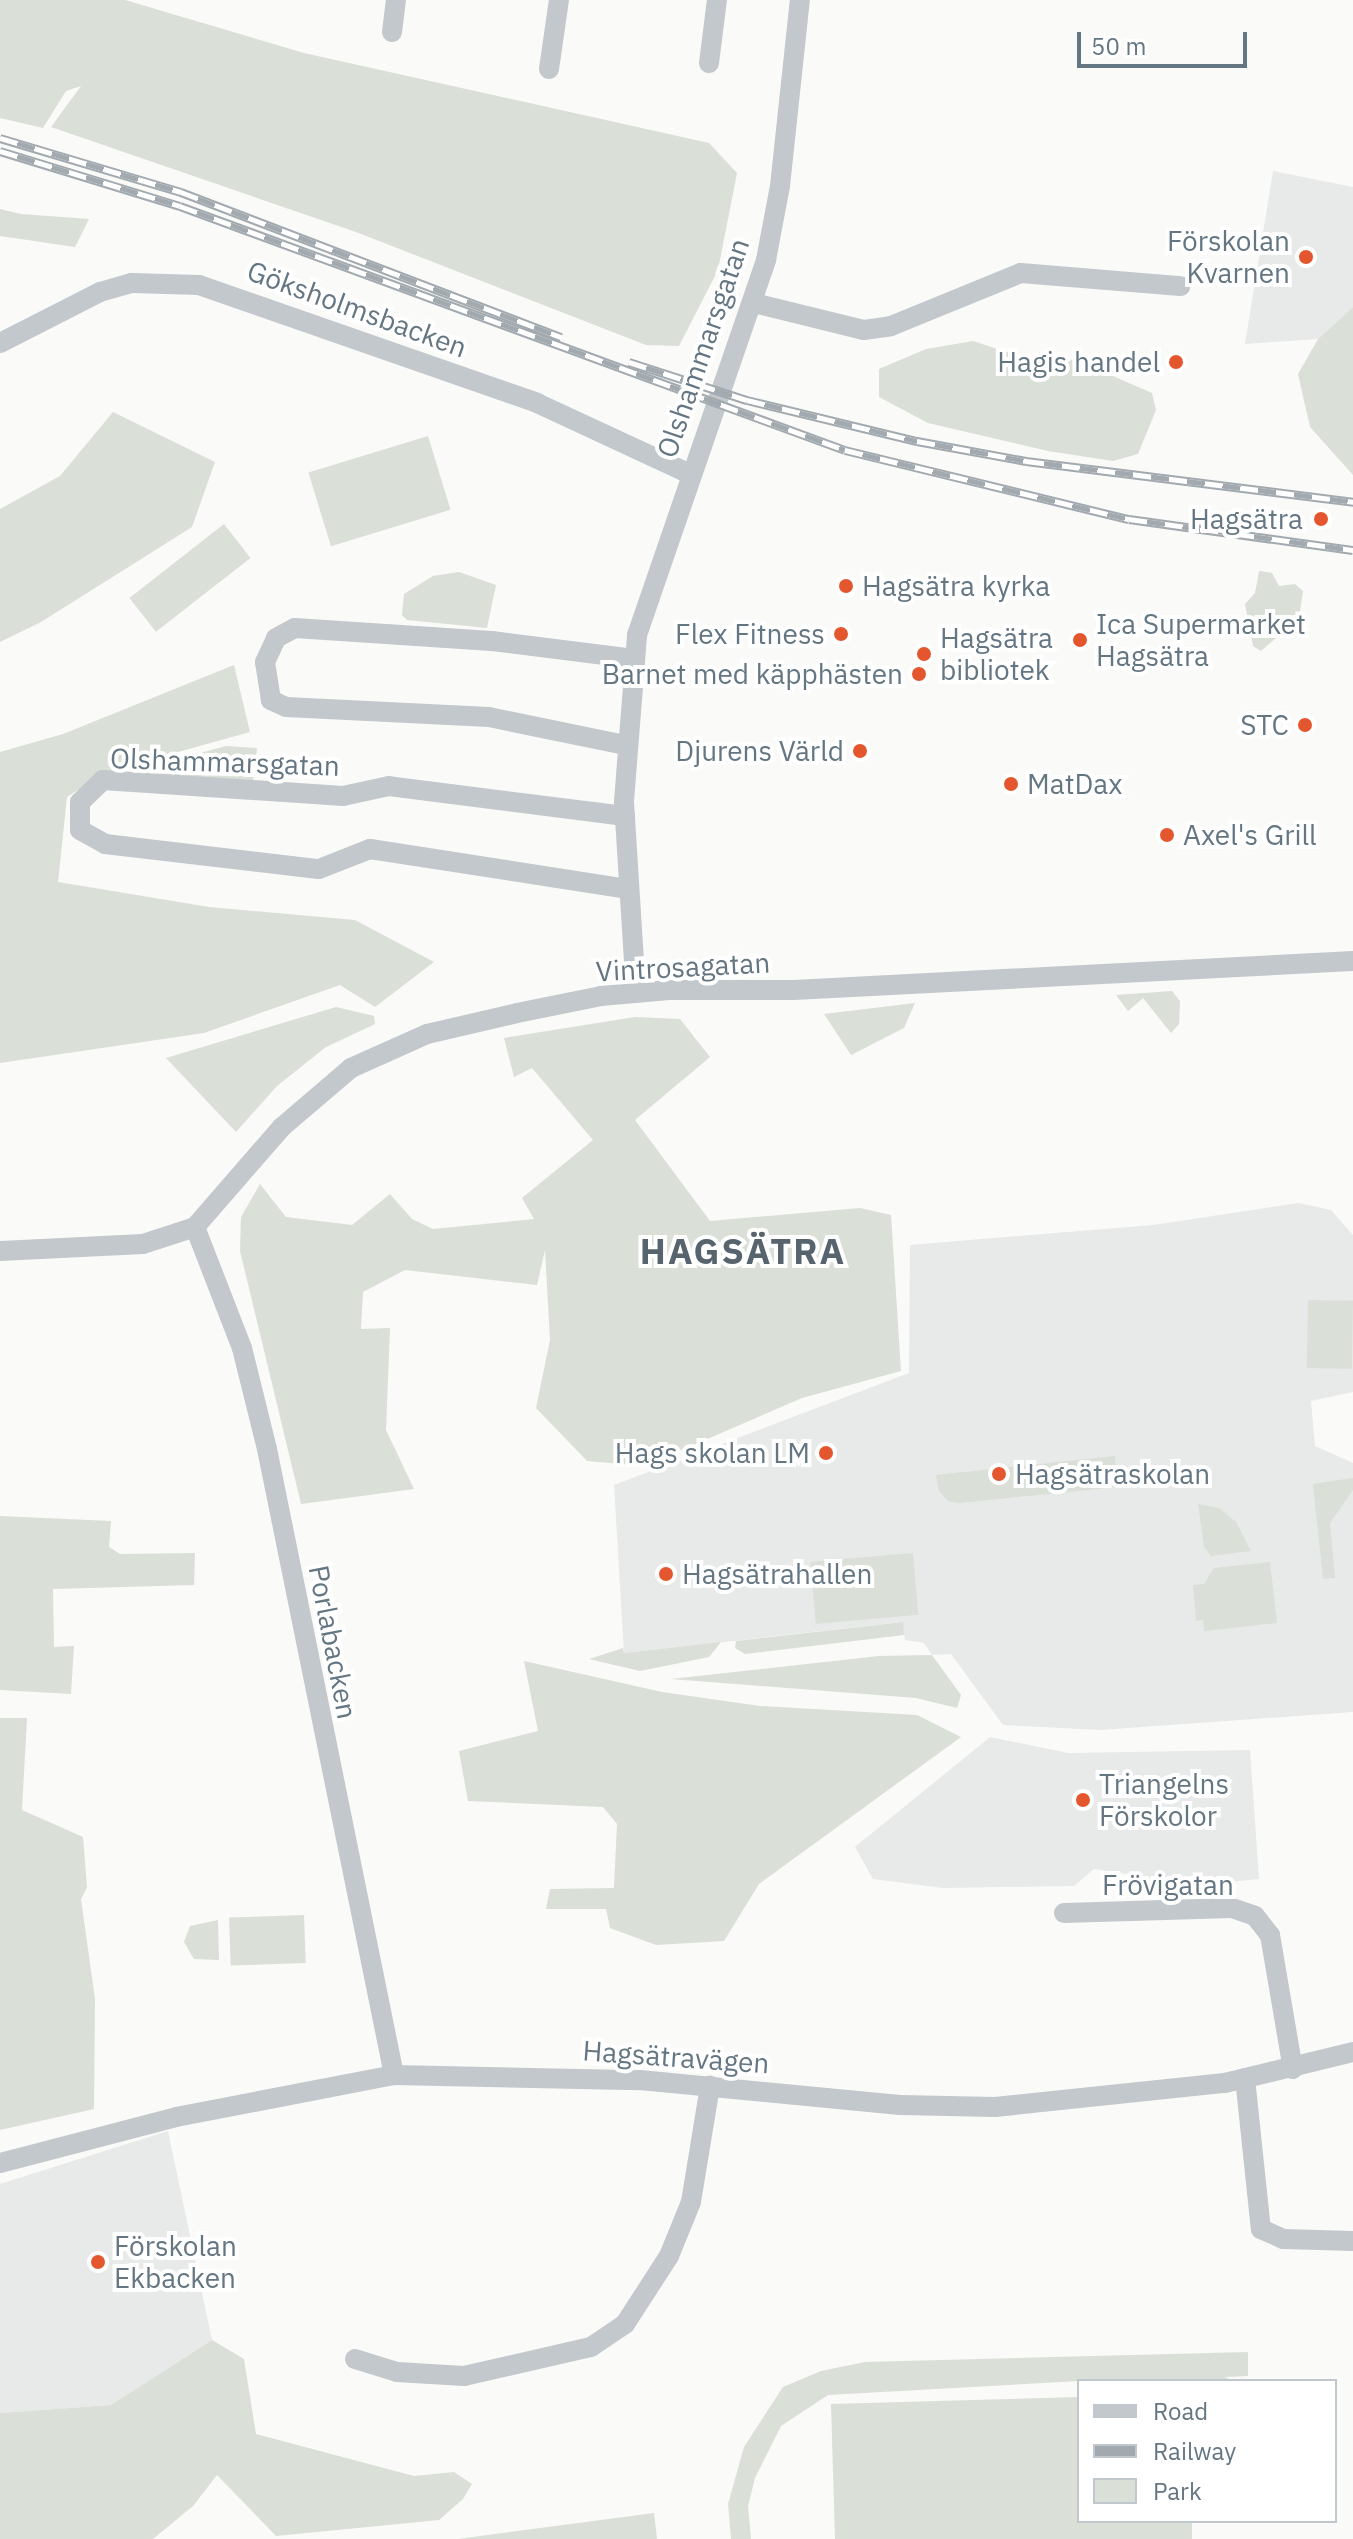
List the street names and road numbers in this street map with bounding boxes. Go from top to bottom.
street label: Olshammarsgatan [650,234,756,462]
street label: Göksholmsbacken [243,254,471,364]
street label: Olshammarsgatan [110,741,340,783]
street label: Vintrosagatan [595,946,771,988]
street label: Porlabacken [302,1562,364,1722]
street label: Frövigatan [1102,1868,1234,1902]
street label: Hagsätravägen [581,2034,771,2080]

